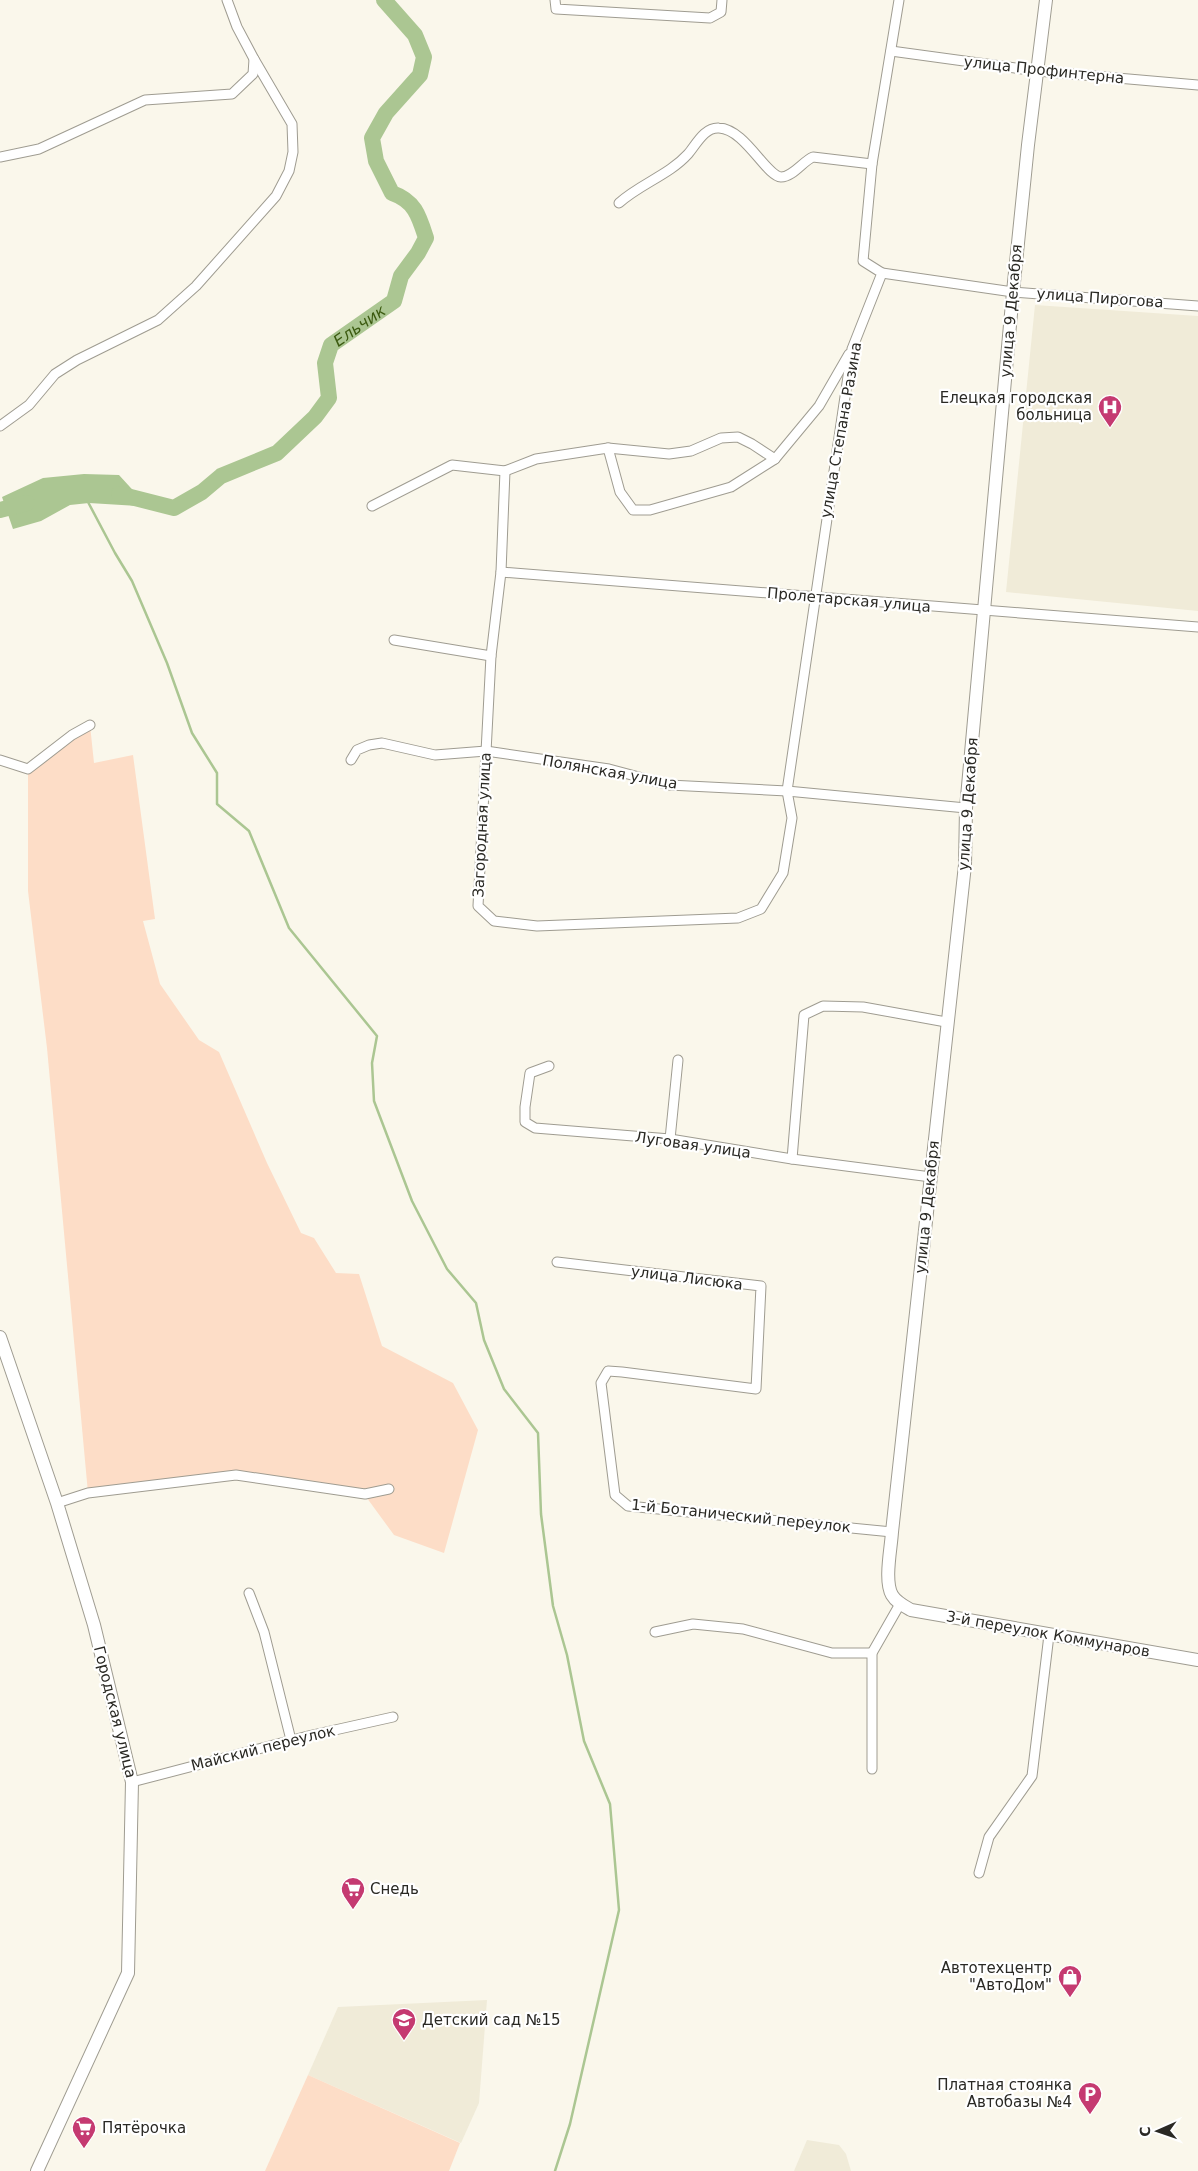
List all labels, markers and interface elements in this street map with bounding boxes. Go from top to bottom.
street label: улица Профинтерна [963,53,1125,87]
street label: улица 9 Декабря [996,244,1026,378]
street label: улица Пирогова [1036,285,1164,311]
water label: Ельчик [330,300,389,350]
street label: улица Степана Разина [817,341,865,519]
place label: Елецкая городская больница [940,389,1092,424]
hospital icon: Елецкая городская больница [1097,394,1123,428]
street label: Пролетарская улица [766,584,932,616]
street label: улица 9 Декабря [954,737,982,871]
street label: Полянская улица [541,751,679,793]
street label: Загородная улица [469,752,495,898]
street label: Луговая улица [634,1128,752,1162]
street label: улица 9 Декабря [911,1140,943,1274]
street label: улица Лисюка [630,1262,744,1294]
street label: 1-й Ботанический переулок [630,1496,852,1536]
street label: 3-й переулок Коммунаров [945,1607,1151,1661]
street label: Городская улица [90,1644,140,1780]
street label: Майский переулок [189,1721,337,1775]
supermarket icon: Снедь [340,1876,366,1910]
place label: Снедь [370,1880,419,1898]
place label: Автотехцентр "АвтоДом" [941,1959,1052,1994]
shop icon: Автотехцентр "АвтоДом" [1057,1964,1083,1998]
school or university icon: Детский сад №15 [391,2007,417,2041]
place label: Детский сад №15 [422,2011,561,2029]
place label: Платная стоянка Автобазы №4 [937,2076,1072,2111]
parking icon: Платная стоянка Автобазы №4 [1077,2081,1103,2115]
north arrow [1133,2106,1183,2156]
supermarket icon: Пятёрочка [71,2115,97,2149]
place label: Пятёрочка [102,2119,186,2137]
text: С [1137,2126,1153,2137]

